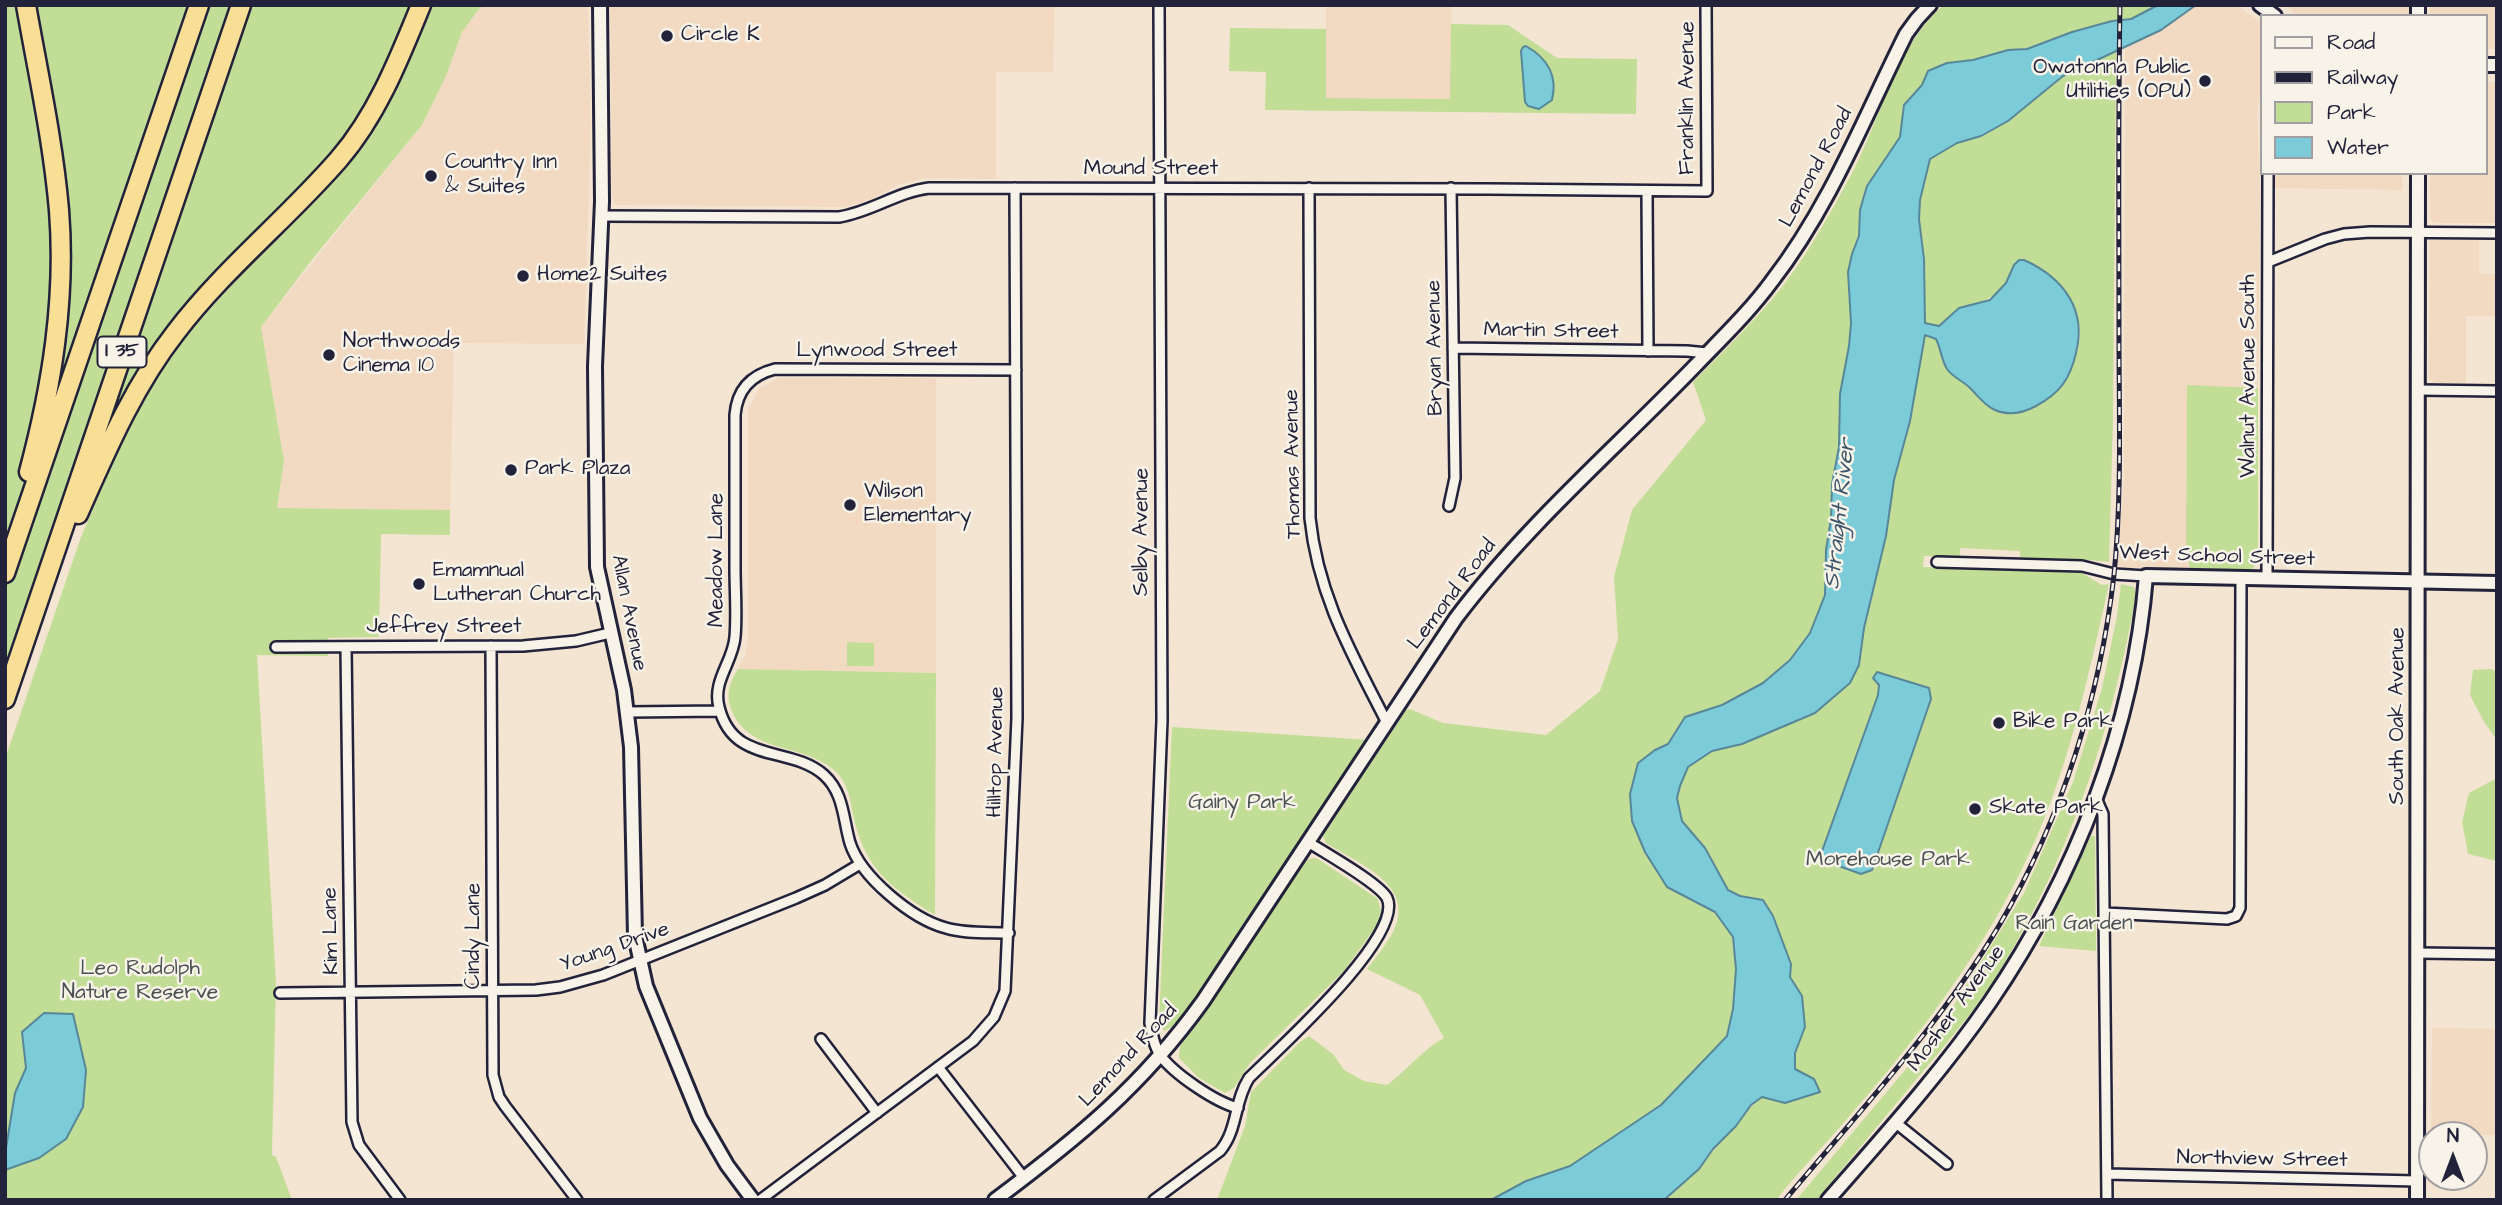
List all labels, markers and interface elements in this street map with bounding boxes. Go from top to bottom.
legend [2260,14,2488,175]
street label: Franklin Avenue [1676,21,1702,175]
place label: Circle K [681,23,760,49]
marker: Circle K [659,28,675,44]
text: Road [2327,28,2375,57]
place label: Owatonna Public Utilities (OPU) [2033,56,2191,106]
text: Railway [2327,63,2398,92]
marker: Owatonna Public Utilities (OPU) [2197,73,2213,89]
text: Park [2327,98,2376,127]
street label: Lemond Road [1775,104,1859,232]
text: Water [2327,133,2389,162]
place label: Country Inn & Suites [445,151,557,201]
street label: Mound Street [1084,157,1218,183]
marker: Country Inn & Suites [423,168,439,184]
place label: Home2 Suites [537,263,667,289]
marker: Home2 Suites [515,268,531,284]
street label: Walnut Avenue South [2237,274,2263,478]
street label: Bryan Avenue [1422,280,1450,416]
street label: Martin Street [1483,318,1619,346]
place label: Northwoods Cinema 10 [343,330,460,380]
road number: I 35 [97,336,146,368]
street label: Lynwood Street [796,339,958,365]
marker: Northwoods Cinema 10 [321,347,337,363]
street label: Thomas Avenue [1280,389,1308,539]
water label: Straight River [1819,438,1863,590]
place label: Park Plaza [525,457,630,483]
marker: Park Plaza [503,462,519,478]
street label: Selby Avenue [1130,468,1156,596]
place label: Wilson Elementary [864,480,972,530]
street label: Meadow Lane [705,493,731,627]
marker: Wilson Elementary [842,497,858,513]
street label: Lemond Road [1403,535,1503,655]
street label: West School Street [2119,541,2315,573]
street label: Allan Avenue [604,553,652,673]
place label: Emamnual Lutheran Church [433,559,601,609]
marker: Emamnual Lutheran Church [411,576,427,592]
street label: Jeffrey Street [366,615,522,641]
street label: South Oak Avenue [2386,627,2412,805]
street label: Hilltop Avenue [983,686,1011,818]
place label: Bike Park [2013,710,2112,736]
marker: Bike Park [1991,715,2007,731]
park label: Gainy Park [1188,791,1296,817]
place label: Skate Park [1989,796,2103,822]
marker: Skate Park [1967,801,1983,817]
park label: Morehouse Park [1806,848,1970,874]
street label: Cindy Lane [462,883,488,989]
street label: Kim Lane [319,887,345,975]
park label: Rain Garden [2015,912,2133,938]
street label: Young Drive [557,918,673,978]
street label: Mosher Avenue [1903,941,2011,1077]
park label: Leo Rudolph Nature Reserve [62,957,218,1007]
street label: Lemond Road [1075,999,1183,1113]
north arrow [2418,1121,2488,1191]
text: N [2447,1123,2459,1150]
street label: Northview Street [2176,1146,2348,1174]

